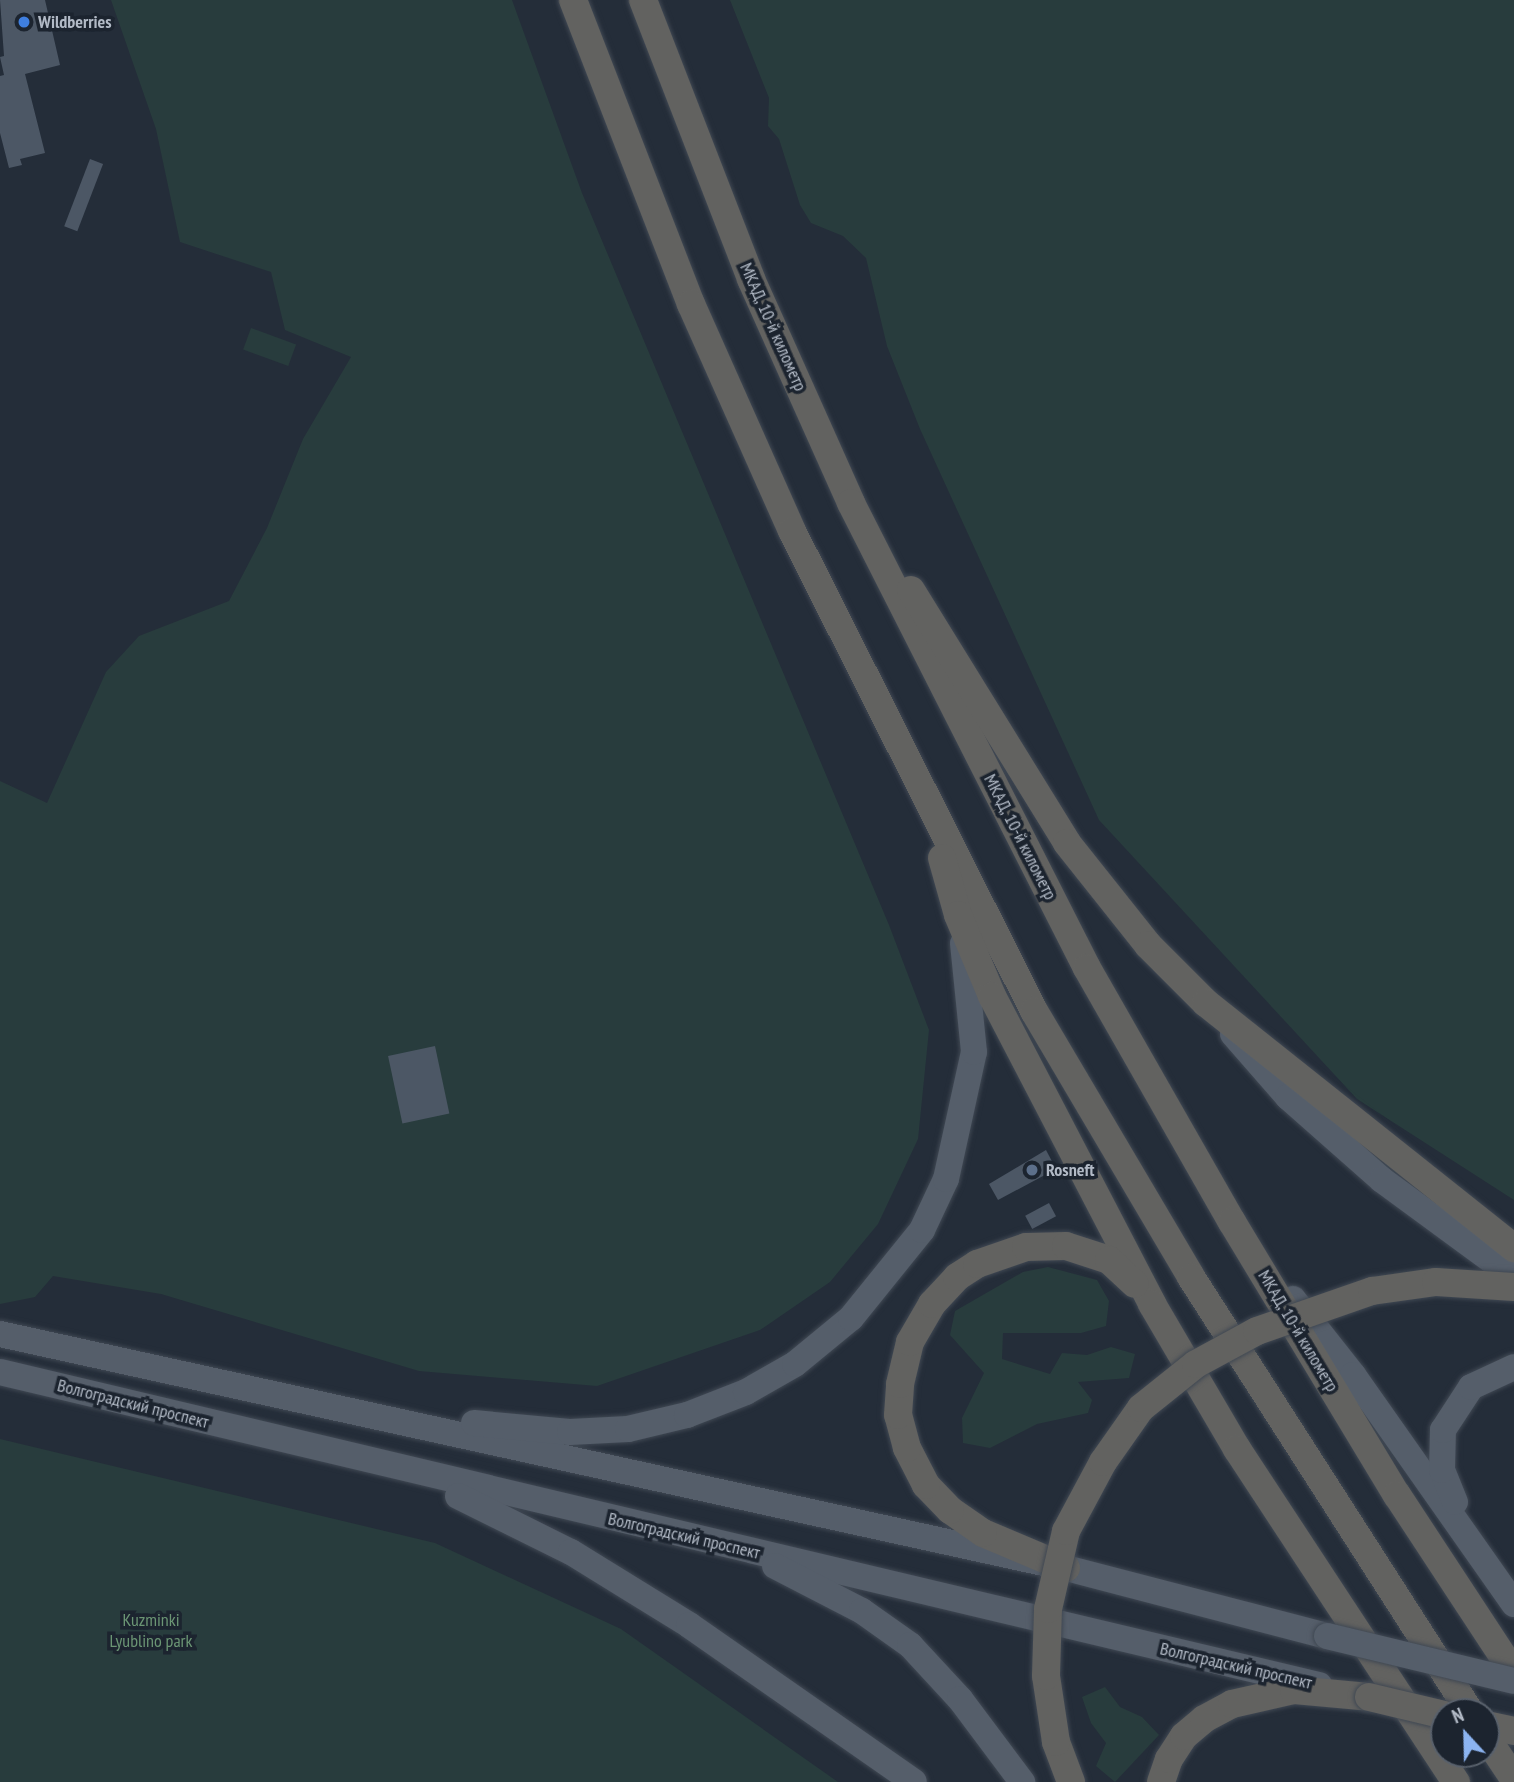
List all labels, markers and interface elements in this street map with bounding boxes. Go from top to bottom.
place label: Wildberries [38,11,112,33]
marker: Wildberries [16,14,32,30]
street label: МКАД, 10-й километр [735,259,811,395]
street label: МКАД, 10-й километр [979,770,1061,904]
place label: Rosneft [1046,1159,1094,1181]
marker: Rosneft [1024,1162,1040,1178]
street label: МКАД, 10-й километр [1253,1266,1343,1396]
street label: Волгоградский проспект [55,1375,211,1433]
street label: Волгоградский проспект [606,1508,762,1564]
park label: Kuzminki Lyublino park [109,1610,193,1652]
street label: Волгоградский проспект [1158,1638,1314,1694]
north arrow [1430,1698,1500,1768]
text: N [1449,1702,1467,1728]

